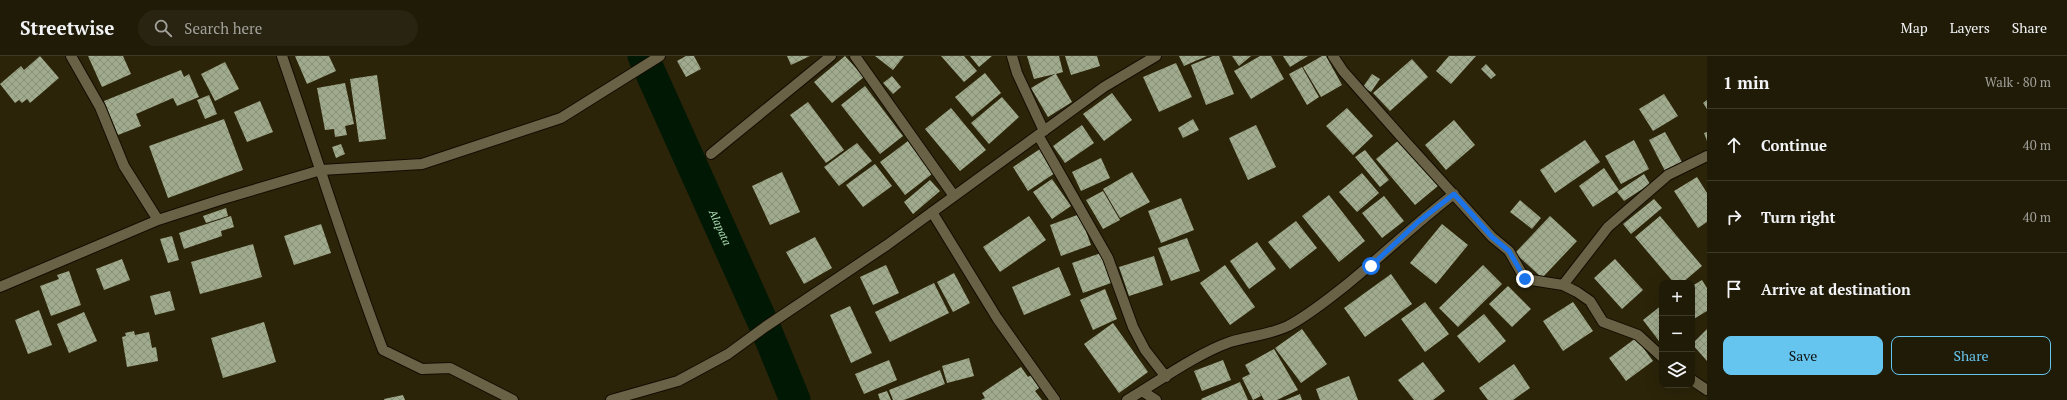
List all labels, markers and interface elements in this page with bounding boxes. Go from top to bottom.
search box [138,10,418,46]
text: Streetwise [20,15,114,40]
icon: search [152,17,174,39]
text: Search here [184,18,262,38]
text: Map [1901,18,1928,37]
text: Layers [1950,18,1990,37]
text: Share [2012,18,2047,37]
text: 1 min [1723,71,1770,94]
text: Walk · 80 m [1985,73,2051,91]
icon: ahead [1723,134,1745,156]
text: Continue [1761,135,1827,155]
text: 40 m [2023,136,2051,154]
water label: Alapata [706,206,734,248]
icon: right [1723,206,1745,228]
text: Turn right [1761,207,1836,227]
text: 40 m [2023,208,2051,226]
route start [1362,257,1380,275]
route end [1516,270,1534,288]
icon: arrive [1723,278,1745,300]
text: Arrive at destination [1761,279,1911,299]
map controls [1659,280,1695,388]
button: + [1659,280,1695,316]
button: − [1659,316,1695,352]
button: Save [1723,336,1883,375]
button: Share [1891,336,2051,375]
button: layers [1659,352,1695,388]

